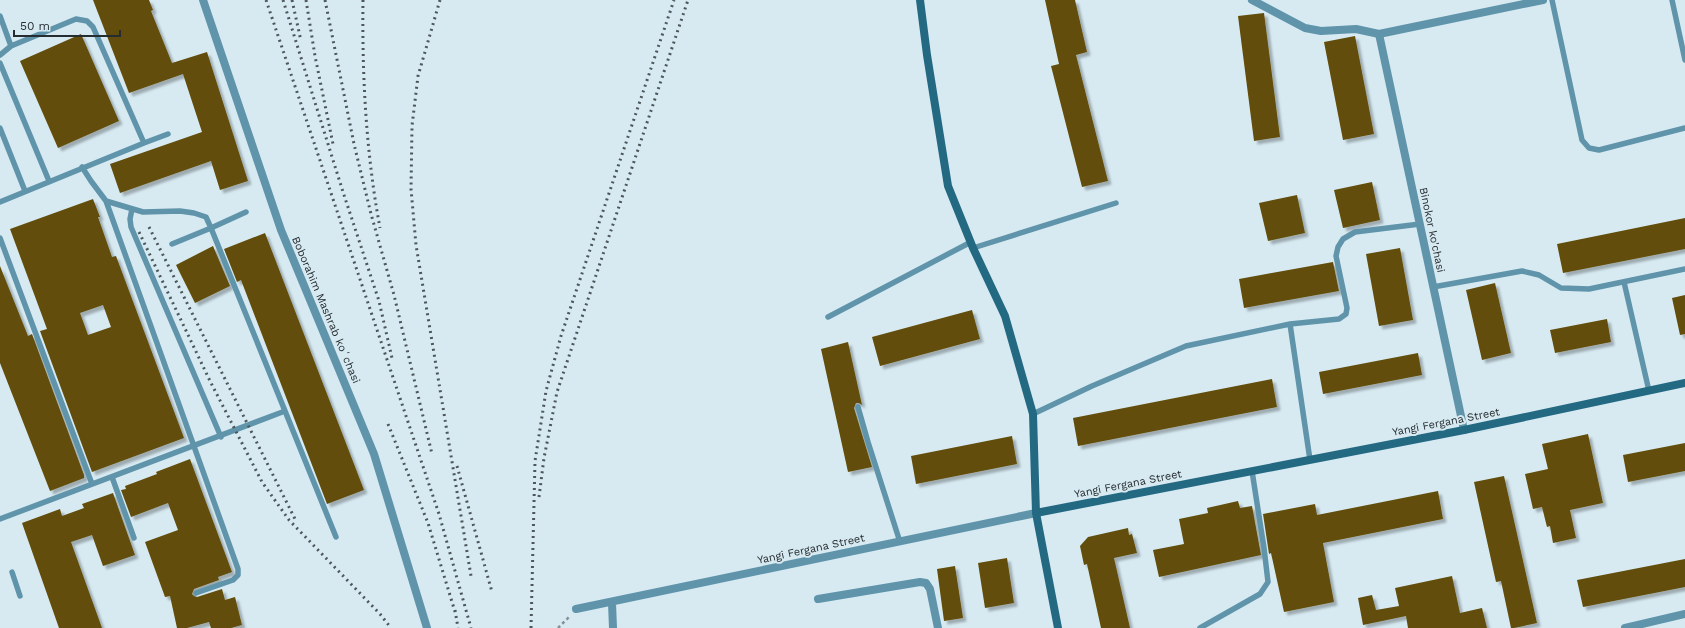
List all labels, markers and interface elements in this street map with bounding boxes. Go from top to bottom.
scale bar [14,12,120,38]
text: 50 m [20,19,50,33]
street label: Binokor ko'chasi [1417,186,1447,274]
street label: Boborahim Mashrab koʻchasi [289,235,363,385]
street label: Yangi Fergana Street [1391,405,1501,439]
street label: Yangi Fergana Street [1073,467,1183,501]
street label: Yangi Fergana Street [756,531,866,567]

